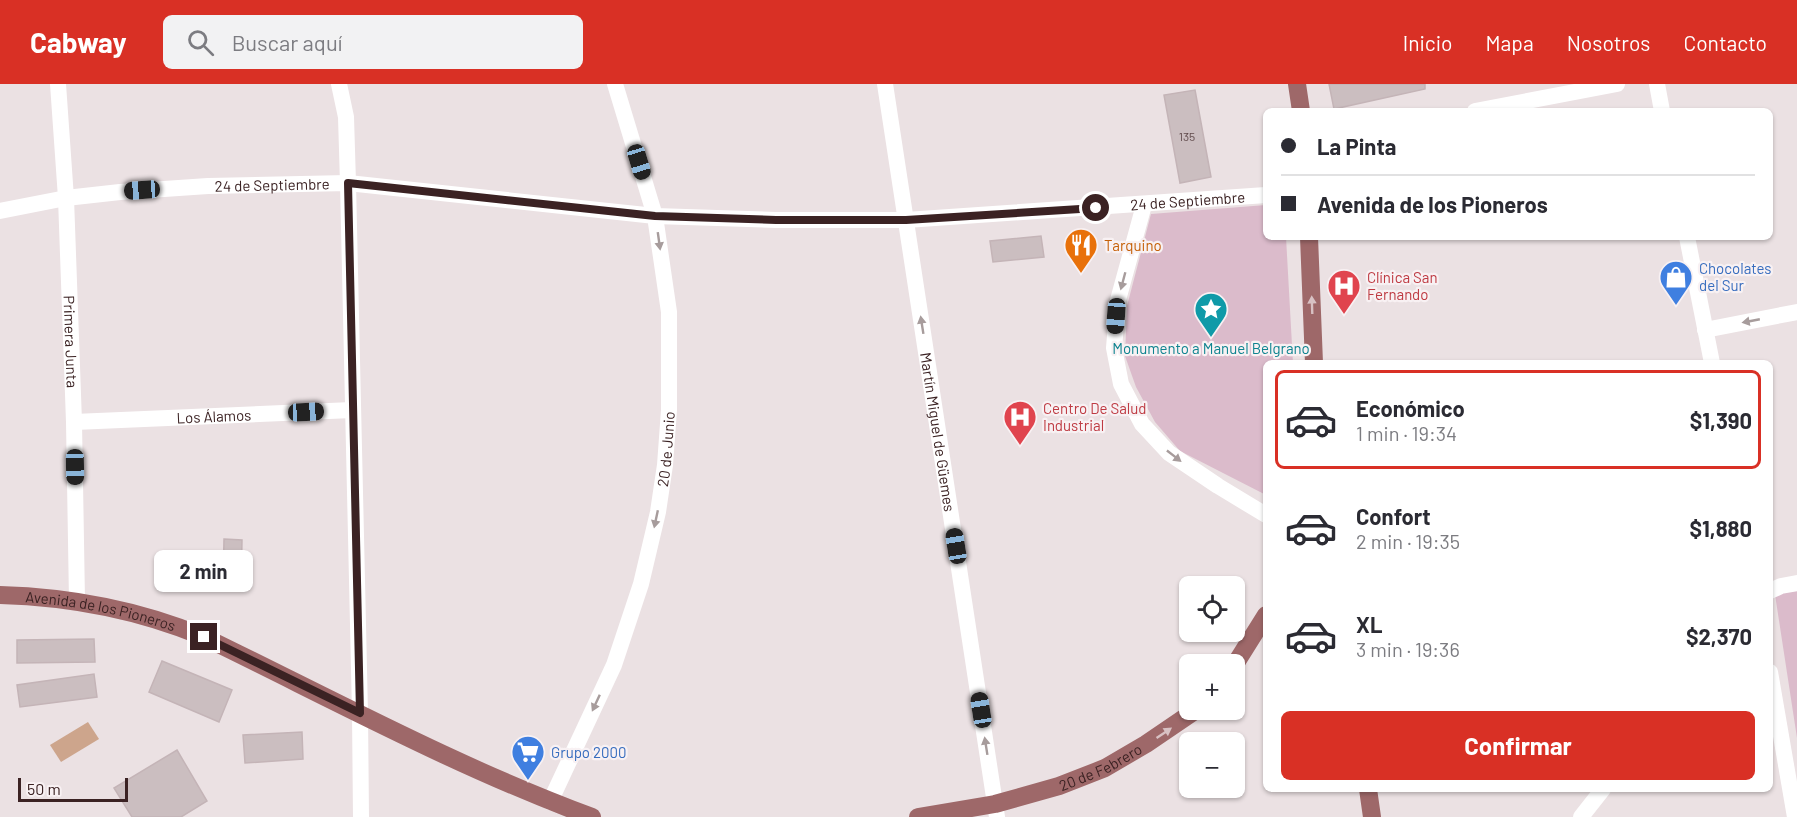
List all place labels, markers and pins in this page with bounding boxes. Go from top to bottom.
restaurant icon: Tarquino [1063,227,1099,274]
place label: Tarquino [1104,236,1162,254]
shop icon: Chocolates del Sur [1658,259,1694,306]
place label: Chocolates del Sur [1699,259,1772,294]
hospital icon: Clínica San Fernando [1326,268,1362,315]
place label: Clínica San Fernando [1367,268,1438,303]
place icon: Monumento a Manuel Belgrano [1193,291,1229,338]
place label: Monumento a Manuel Belgrano [1112,339,1310,357]
hospital icon: Centro De Salud Industrial [1002,399,1038,446]
place label: Centro De Salud Industrial [1043,399,1147,434]
supermarket icon: Grupo 2000 [510,734,546,781]
place label: Grupo 2000 [551,743,627,761]

